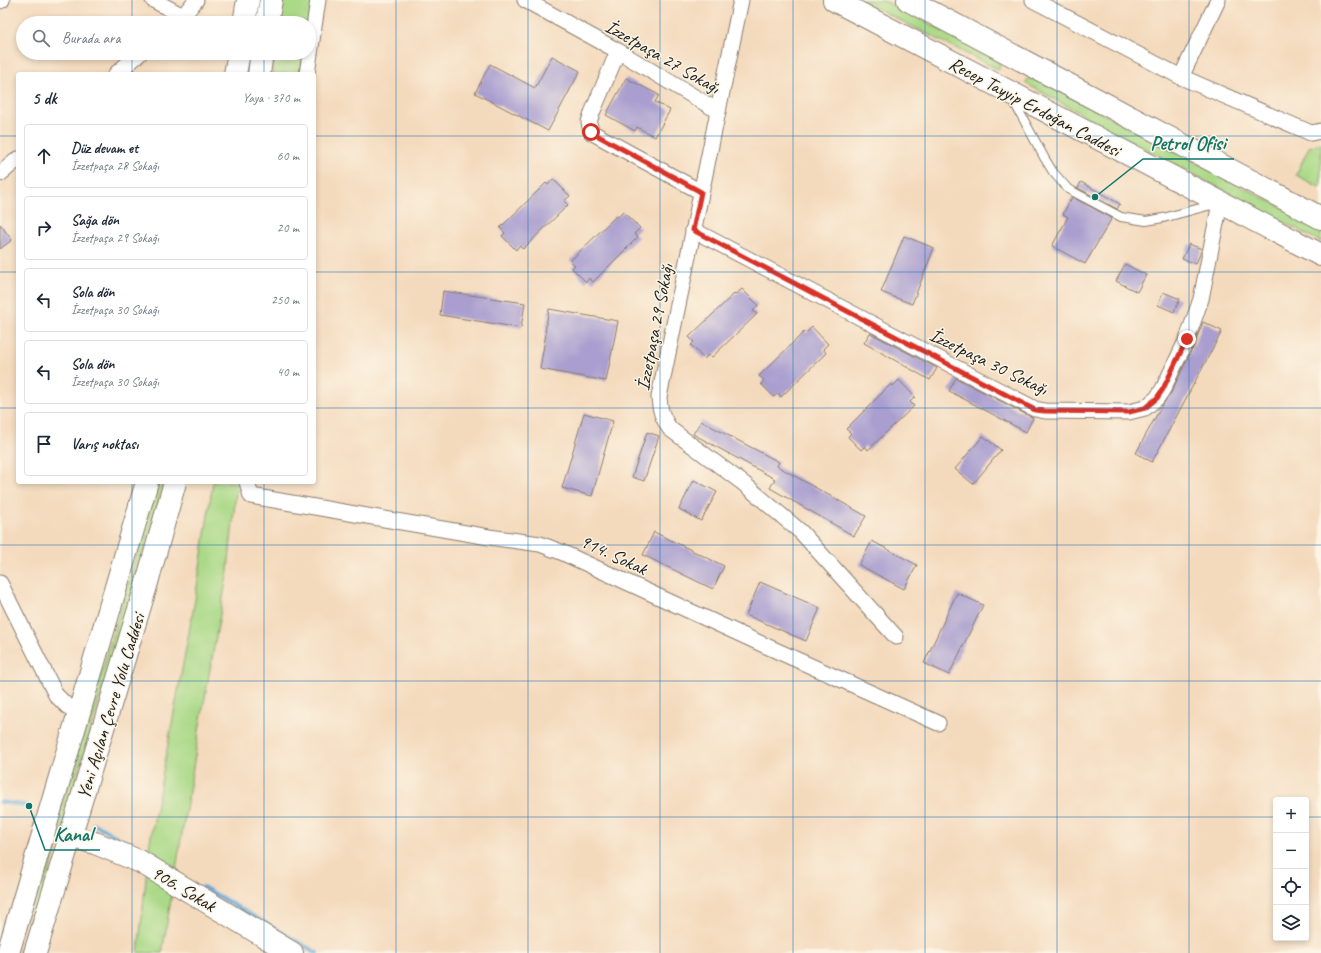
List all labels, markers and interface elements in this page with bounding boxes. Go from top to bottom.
street label: İzzetpaşa 27 Sokağı [601,14,725,100]
search box [16,16,316,60]
icon: search [30,27,52,49]
text: Burada ara [62,29,120,48]
street label: Recep Tayyip Erdoğan Caddesi [945,52,1127,163]
text: 5 dk [32,88,57,109]
text: Yaya · 370 m [243,90,300,106]
route start [582,123,600,141]
callout: Petrol Ofisi [1143,127,1234,159]
text: Petrol Ofisi [1150,131,1229,156]
text: Düz devam et [71,139,138,158]
icon: ahead [33,145,55,167]
text: 60 m [277,148,299,164]
text: İzzetpaşa 28 Sokağı [71,158,159,174]
text: Sağa dön [71,211,119,230]
icon: right [33,217,55,239]
text: 20 m [277,220,299,236]
text: İzzetpaşa 29 Sokağı [71,230,159,246]
street label: İzzetpaşa 29 Sokağı [631,260,679,393]
text: Sola dön [71,283,114,302]
icon: left [33,289,55,311]
text: 250 m [271,292,299,308]
text: İzzetpaşa 30 Sokağı [71,302,159,318]
street label: İzzetpaşa 30 Sokağı [926,323,1053,401]
route end [1178,330,1196,348]
text: Sola dön [71,355,114,374]
icon: left [33,361,55,383]
text: 40 m [277,364,299,380]
text: İzzetpaşa 30 Sokağı [71,374,159,390]
icon: arrive [33,433,55,455]
text: Varış noktası [71,435,138,454]
street label: 914. Sokak [576,529,652,581]
street label: Yeni Açılan Çevre Yolu Caddesi [71,608,151,802]
map controls [1273,797,1309,941]
button: + [1273,797,1309,833]
callout: Kanal [45,818,100,850]
text: Kanal [53,822,96,847]
button: − [1273,833,1309,869]
street label: 906. Sokak [147,860,221,918]
button: locate [1273,869,1309,905]
button: layers [1273,905,1309,941]

